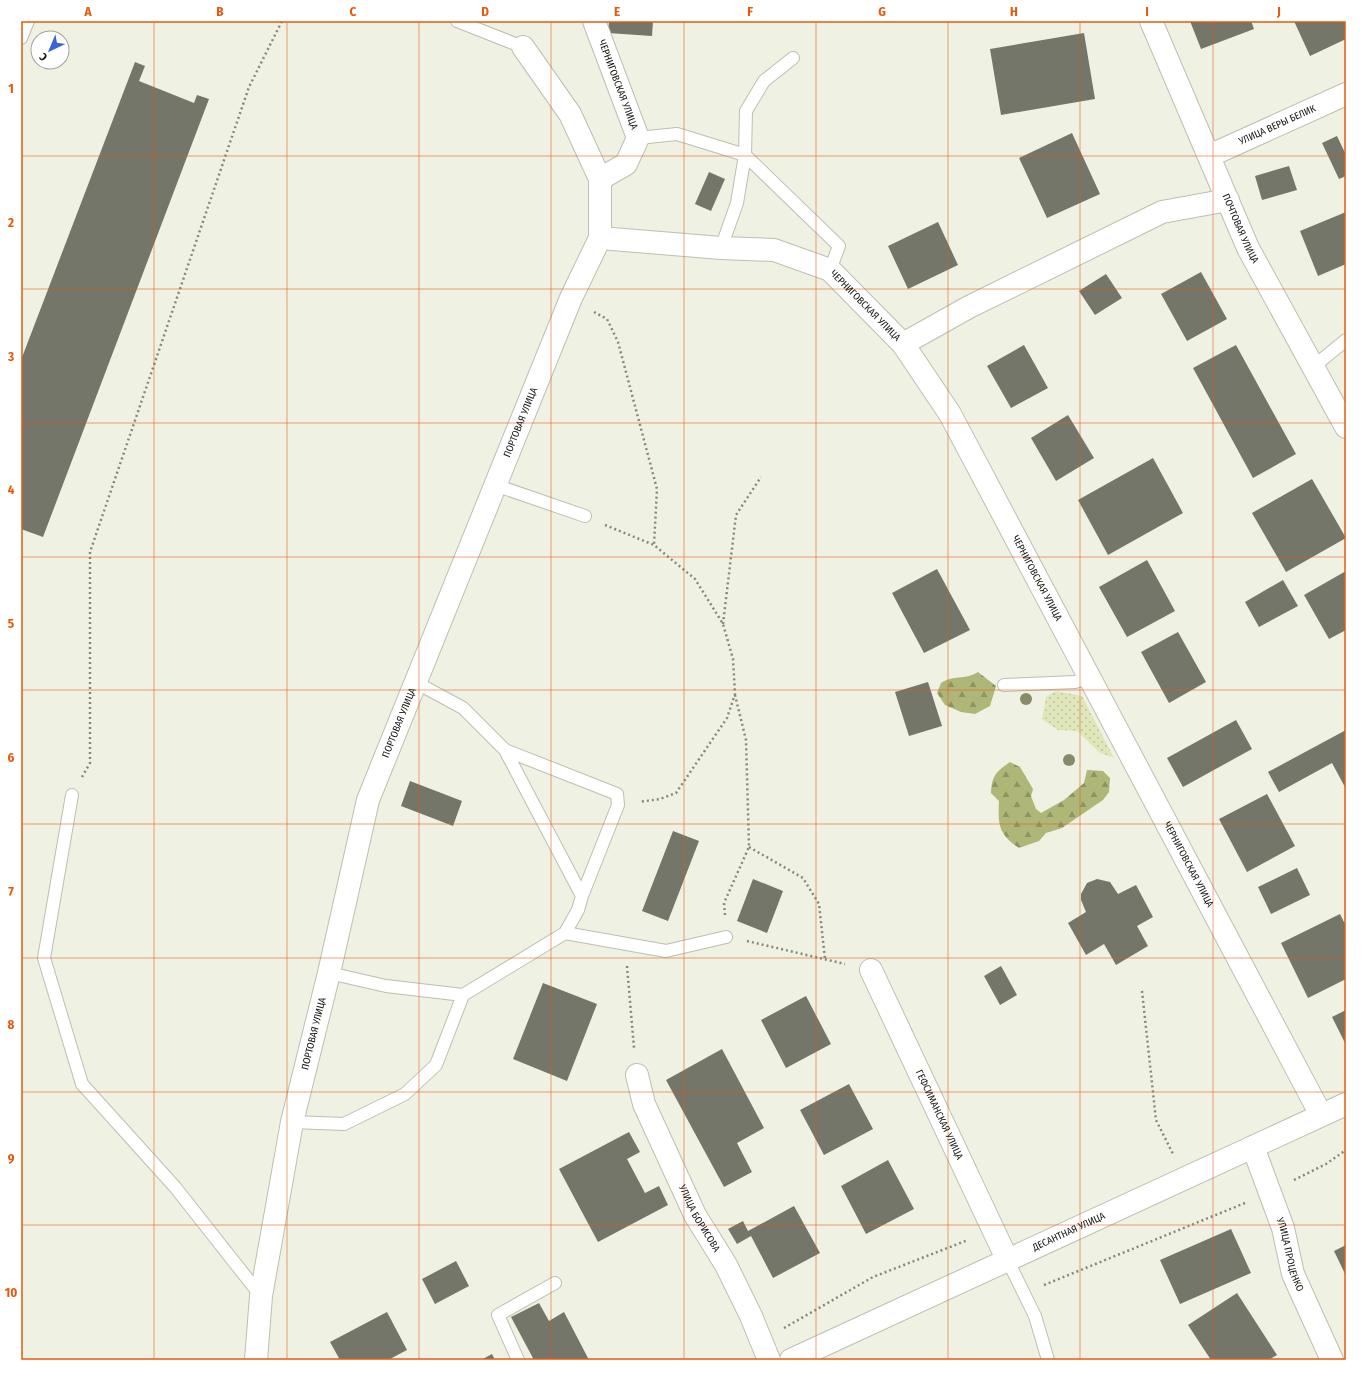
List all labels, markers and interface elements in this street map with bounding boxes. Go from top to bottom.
text: A [83,4,92,19]
text: B [216,4,224,19]
text: C [350,4,357,19]
text: D [481,4,489,19]
text: E [614,4,620,19]
text: F [747,4,753,19]
text: G [878,4,886,19]
text: H [1010,4,1018,19]
text: I [1145,4,1149,19]
text: J [1276,4,1281,19]
north arrow [30,30,70,70]
street label: ЧЕРНИГОВСКАЯ УЛИЦА [596,38,641,132]
text: С [37,50,50,64]
text: 1 [8,81,14,96]
street label: УЛИЦА ВЕРЫ БЕЛИК [1236,102,1318,148]
street label: ПОЧТОВАЯ УЛИЦА [1220,192,1262,266]
text: 2 [7,215,14,230]
street label: ЧЕРНИГОВСКАЯ УЛИЦА [828,268,903,344]
text: 3 [7,349,14,364]
street label: ПОРТОВАЯ УЛИЦА [501,385,540,459]
text: 4 [8,482,15,497]
street label: ЧЕРНИГОВСКАЯ УЛИЦА [1009,534,1065,624]
text: 5 [8,616,14,631]
street label: ПОРТОВАЯ УЛИЦА [380,685,419,760]
text: 6 [8,750,15,765]
street label: ЧЕРНИГОВСКАЯ УЛИЦА [1161,820,1216,910]
text: 7 [8,884,14,899]
street label: ПОРТОВАЯ УЛИЦА [299,995,329,1071]
text: 8 [8,1017,15,1032]
street label: ГЕФСИМАНСКАЯ УЛИЦА [913,1068,966,1162]
text: 9 [8,1151,15,1166]
street label: УЛИЦА БОРИСОВА [676,1182,723,1255]
street label: ДЕСАНТНАЯ УЛИЦА [1030,1210,1108,1254]
street label: УЛИЦА ПРОЦЕНКО [1273,1215,1306,1293]
text: 10 [5,1285,17,1300]

